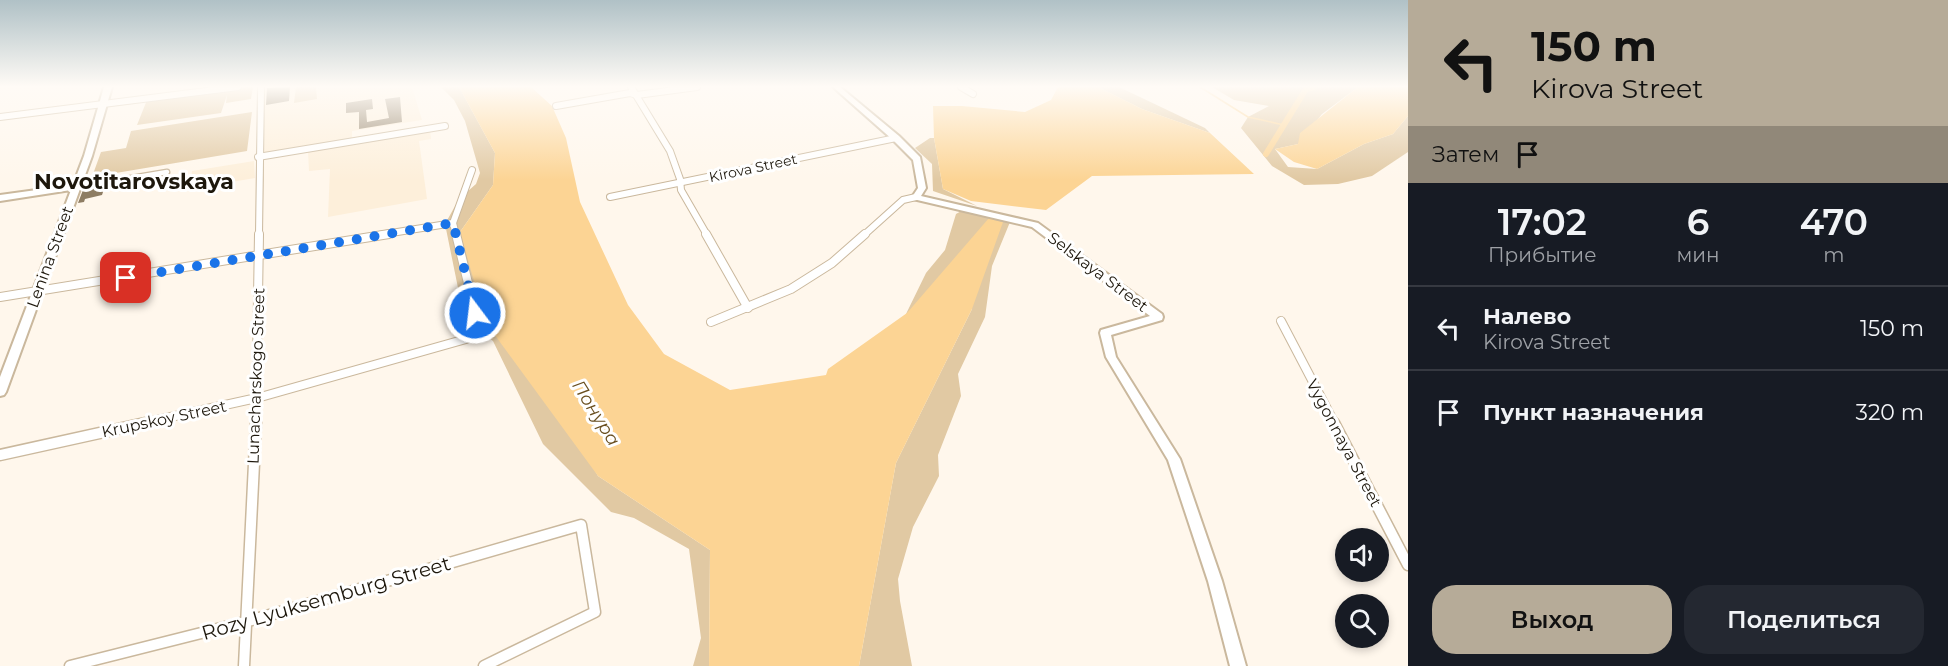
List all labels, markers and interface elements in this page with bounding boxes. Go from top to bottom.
text: 150 m [1531,20,1657,72]
icon: left [1432,24,1510,102]
text: Kirova Street [1531,72,1703,105]
icon: arrive [1511,138,1544,171]
text: Затем [1432,141,1499,168]
street label: Kirova Street [707,150,799,186]
district label: Novotitarovskaya [34,168,234,195]
text: 17:02 [1498,200,1587,244]
text: 6 [1687,200,1709,244]
text: 470 [1800,200,1868,244]
street label: Lenina Street [23,203,77,310]
street label: Selskaya Street [1044,228,1152,316]
text: Прибытие [1488,243,1597,267]
text: мин [1677,243,1720,267]
text: m [1823,243,1844,267]
pin [100,252,151,303]
icon: arrive [109,261,142,294]
position arrow [443,281,507,345]
street label: Lunacharskogo Street [243,287,269,465]
text: Налево [1483,303,1571,330]
icon: left [1432,312,1465,345]
text: 150 m [1860,315,1924,342]
text: Kirova Street [1483,330,1611,354]
water label: Понура [567,376,625,450]
street label: Vygonnaya Street [1302,376,1386,510]
street label: Krupskoy Street [100,396,229,442]
icon: arrive [1432,396,1465,429]
text: Пункт назначения [1483,399,1704,426]
text: 320 m [1856,399,1924,426]
map controls [1335,528,1389,648]
button: sound [1335,528,1389,582]
street label: Rozy Lyuksemburg Street [199,551,453,645]
button: Выход [1432,585,1672,654]
button: Поделиться [1684,585,1924,654]
button: search [1335,594,1389,648]

